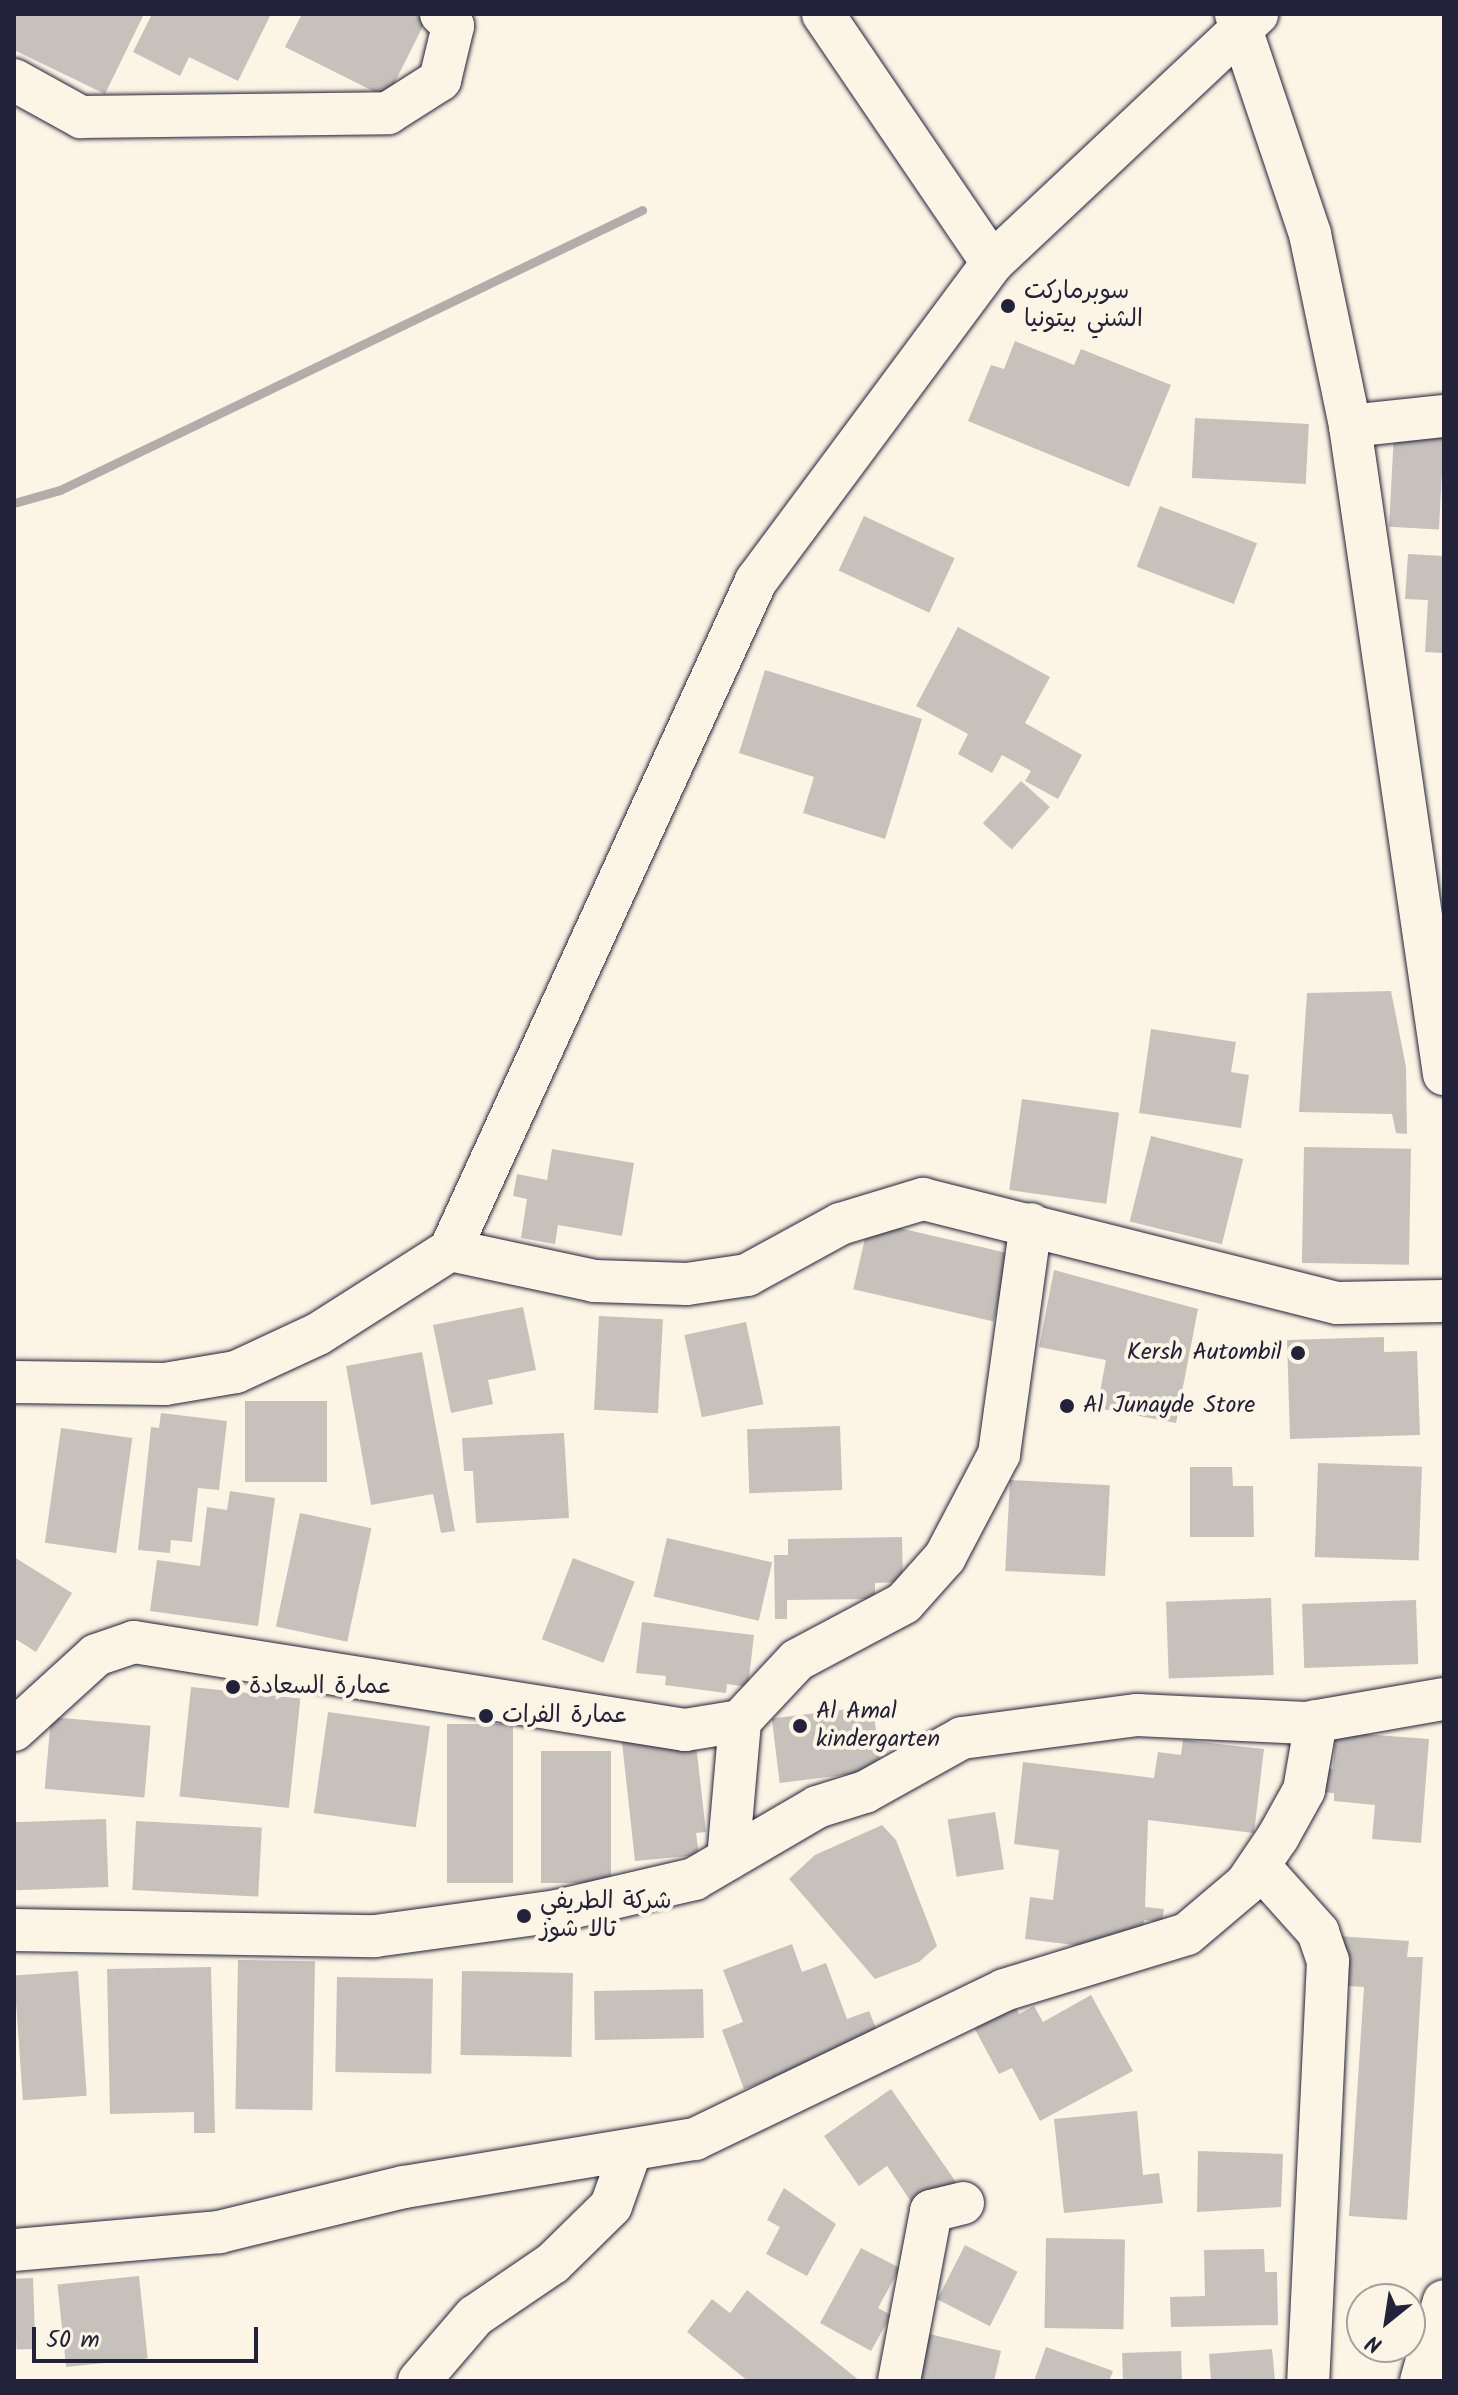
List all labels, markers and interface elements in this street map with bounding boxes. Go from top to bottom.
place label: سوبرماركت الشني بيتونيا [1024,278,1143,334]
marker: سوبرماركت الشني بيتونيا [999,297,1017,315]
place label: Kersh Autombil [1127,1339,1282,1367]
marker: Kersh Autombil [1289,1344,1307,1362]
place label: Al Junayde Store [1083,1392,1255,1420]
marker: Al Junayde Store [1058,1397,1076,1415]
place label: عمارة السعادة [249,1673,392,1701]
marker: عمارة السعادة [224,1678,242,1696]
place label: Al Amal kindergarten [816,1698,940,1754]
place label: عمارة الفرات [502,1702,628,1730]
marker: عمارة الفرات [477,1707,495,1725]
marker: Al Amal kindergarten [791,1717,809,1735]
place label: شركة الطريفي تالا شوز [540,1888,671,1944]
marker: شركة الطريفي تالا شوز [515,1907,533,1925]
north arrow [1346,2283,1426,2363]
scale bar [36,2311,262,2361]
text: 50 m [46,2321,100,2360]
text: N [1360,2324,1390,2361]

